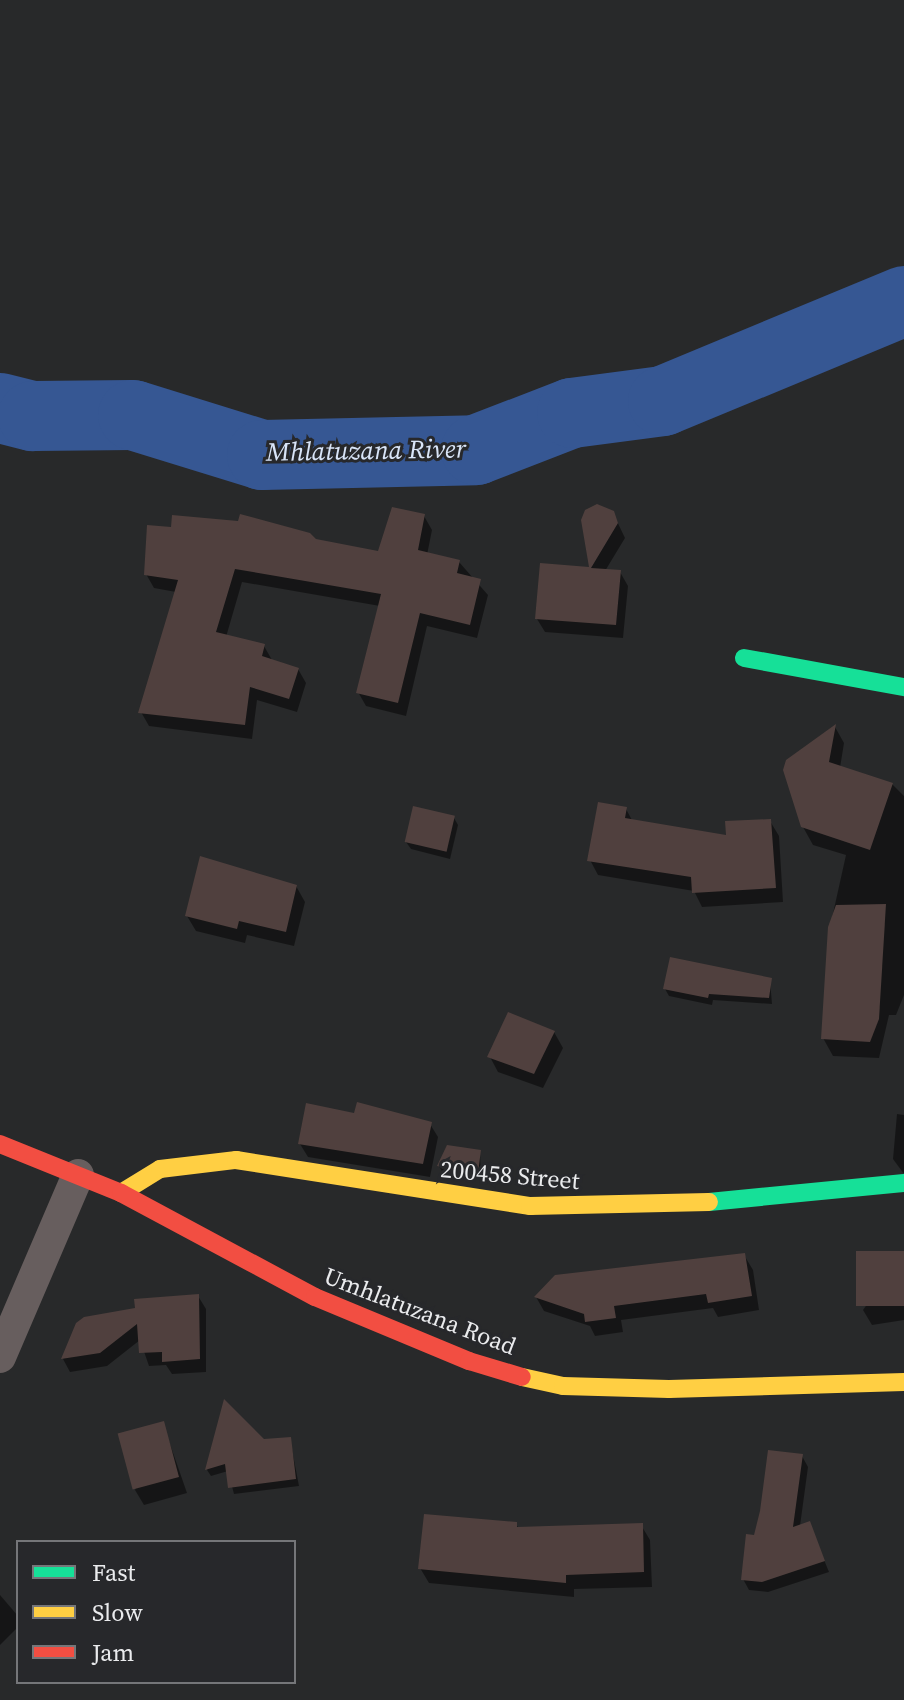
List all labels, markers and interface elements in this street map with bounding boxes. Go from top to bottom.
water label: Mhlatuzana River [266,434,466,468]
street label: 200458 Street [439,1155,581,1195]
street label: Umhlatuzana Road [320,1261,520,1361]
legend [16,1540,296,1684]
text: Fast [92,1556,135,1589]
text: Slow [92,1596,143,1629]
text: Jam [92,1636,134,1669]

